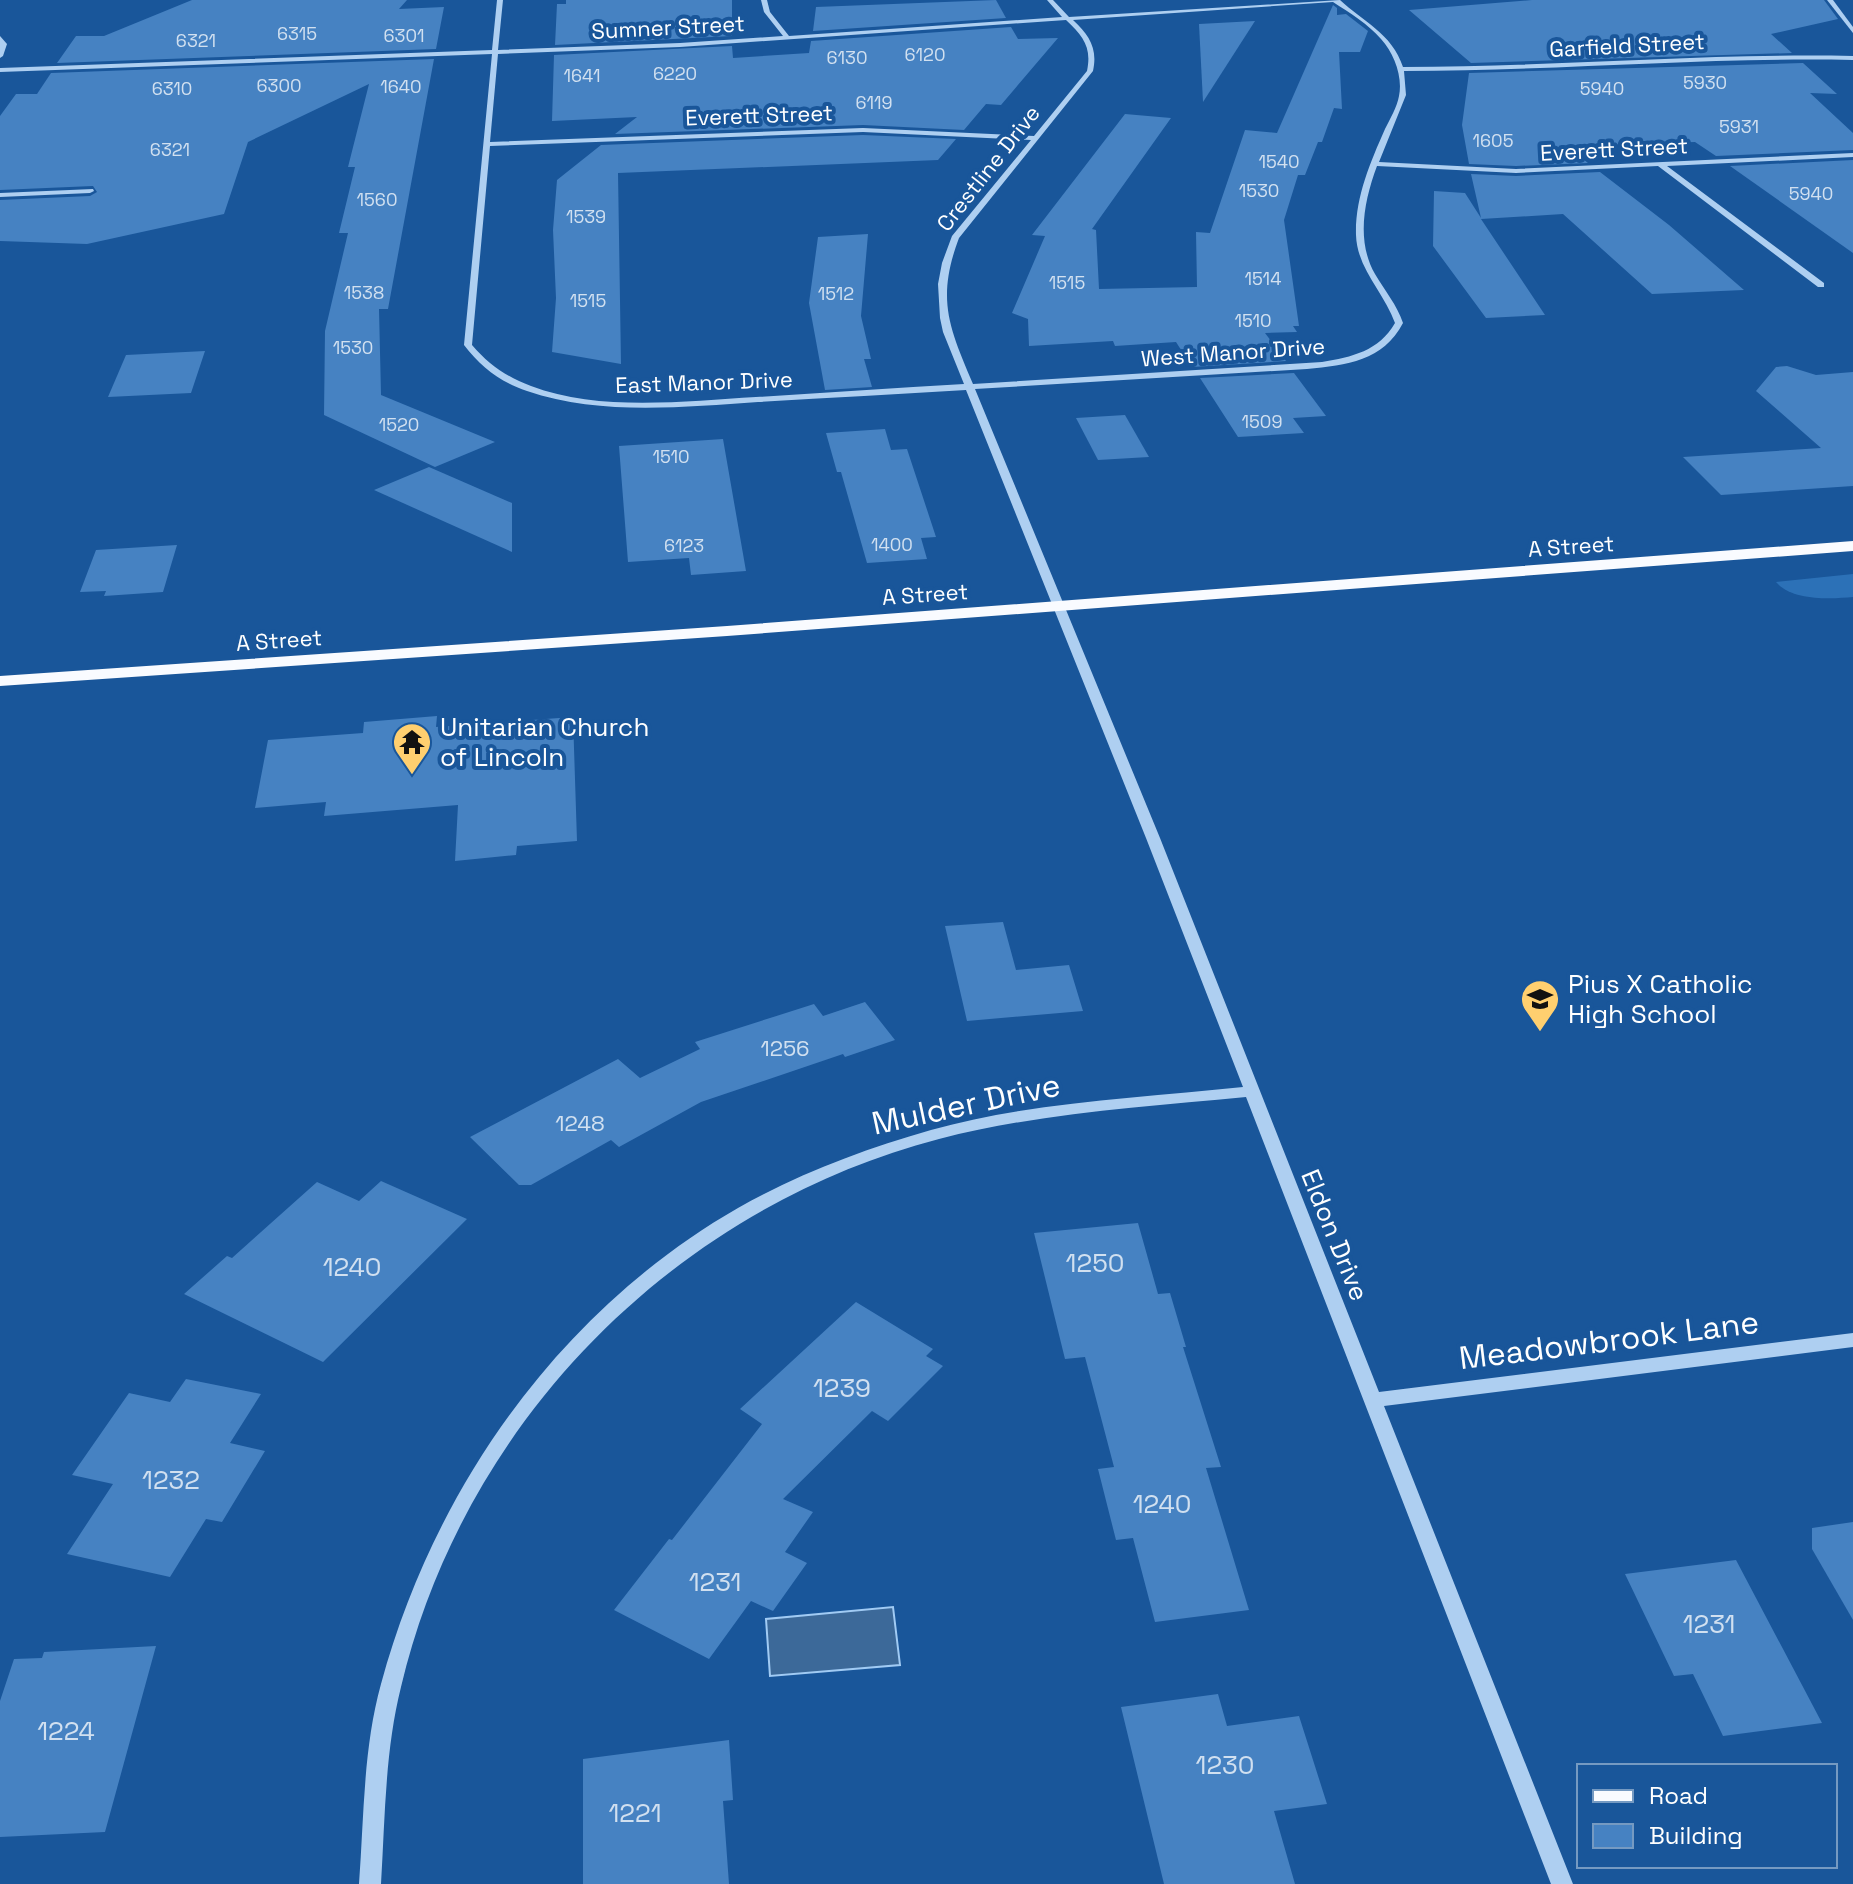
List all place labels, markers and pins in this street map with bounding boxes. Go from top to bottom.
place label: Unitarian Church of Lincoln [440,710,649,774]
temple icon: Unitarian Church of Lincoln [391,721,433,776]
place label: Pius X Catholic High School [1568,967,1753,1031]
school or university icon: Pius X Catholic High School [1519,978,1561,1033]

